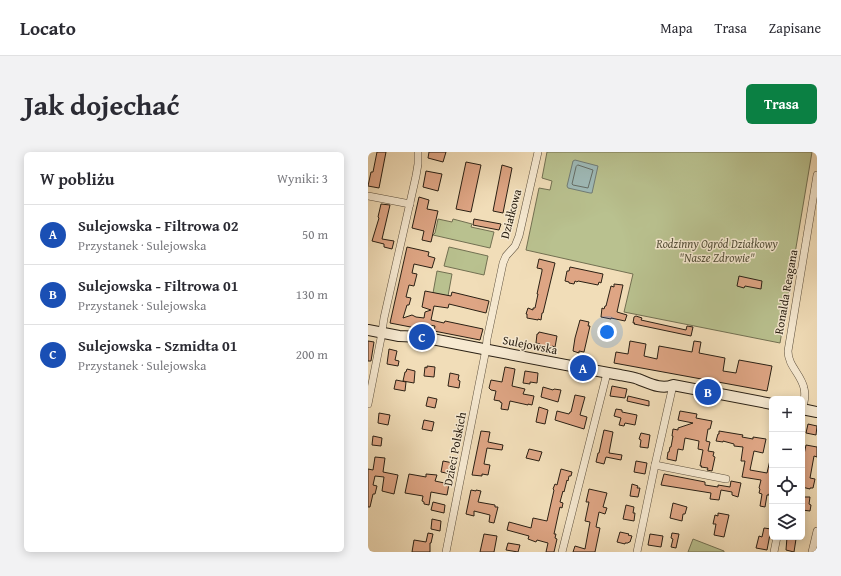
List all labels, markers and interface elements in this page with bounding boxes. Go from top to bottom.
text: Locato [20,14,76,42]
text: Mapa [660,18,693,38]
text: Trasa [715,18,747,38]
text: Zapisane [769,18,821,38]
text: Jak dojechać [24,84,179,125]
button: Trasa [746,84,817,124]
text: W pobliżu [40,166,115,191]
text: Wyniki: 3 [277,169,328,188]
street label: Działkowa [496,187,525,241]
text: Sulejowska - Filtrowa 02 [78,215,239,236]
text: A [49,225,57,244]
text: 50 m [302,225,328,244]
park label: Rodzinny Ogród Działkowy "Nasze Zdrowie" [655,235,778,266]
text: Przystanek · Sulejowska [78,236,206,255]
street label: Ronalda Reagana [770,248,801,336]
text: Sulejowska - Filtrowa 01 [78,275,239,296]
text: B [49,285,57,304]
text: 130 m [296,285,328,304]
text: Przystanek · Sulejowska [78,296,206,315]
pin: C [409,322,435,352]
your location [597,322,617,342]
street label: Sulejowska [501,331,559,358]
text: Sulejowska - Szmidta 01 [78,335,238,356]
text: C [49,345,57,364]
text: 200 m [296,345,328,364]
pin: A [570,353,596,383]
text: Przystanek · Sulejowska [78,356,206,375]
pin: B [695,377,721,407]
map controls [769,396,805,540]
button: + [769,396,805,432]
street label: Dzieci Polskich [439,410,470,487]
button: − [769,432,805,468]
button: locate [769,468,805,504]
button: layers [769,504,805,540]

